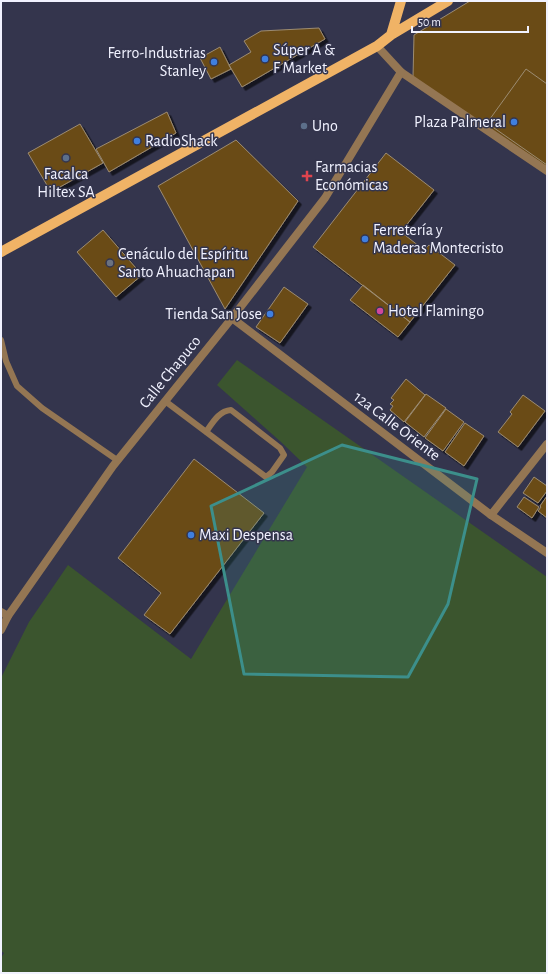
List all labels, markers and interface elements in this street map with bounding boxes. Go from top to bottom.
scale bar [412,8,528,34]
text: 50 m [418,16,441,28]
place label: Súper A & F Market [273,42,335,76]
place label: Ferro-Industrias Stanley [107,45,206,80]
marker: Súper A & F Market [260,54,270,64]
marker: Ferro-Industrias Stanley [209,57,219,67]
place label: Plaza Palmeral [414,114,506,130]
marker: Plaza Palmeral [509,117,519,127]
place label: Uno [312,118,338,134]
marker: Uno [299,121,309,131]
place label: RadioShack [145,133,218,149]
marker: RadioShack [132,136,142,146]
marker: Facalca Hiltex SA [61,153,71,163]
place label: Farmacias Económicas [315,159,388,193]
place label: Facalca Hiltex SA [37,166,95,200]
marker: Farmacias Económicas [302,171,312,181]
place label: Ferretería y Maderas Montecristo [373,222,504,256]
marker: Ferretería y Maderas Montecristo [360,234,370,244]
place label: Cenáculo del Espíritu Santo Ahuachapan [118,246,248,280]
marker: Cenáculo del Espíritu Santo Ahuachapan [105,258,115,268]
place label: Hotel Flamingo [388,303,484,319]
place label: Tienda San Jose [165,306,262,322]
marker: Hotel Flamingo [375,306,385,316]
marker: Tienda San Jose [265,309,275,319]
street label: Calle Chapuco [136,333,204,411]
street label: 12a Calle Oriente [351,388,443,464]
place label: Maxi Despensa [199,527,293,543]
marker: Maxi Despensa [186,530,196,540]

